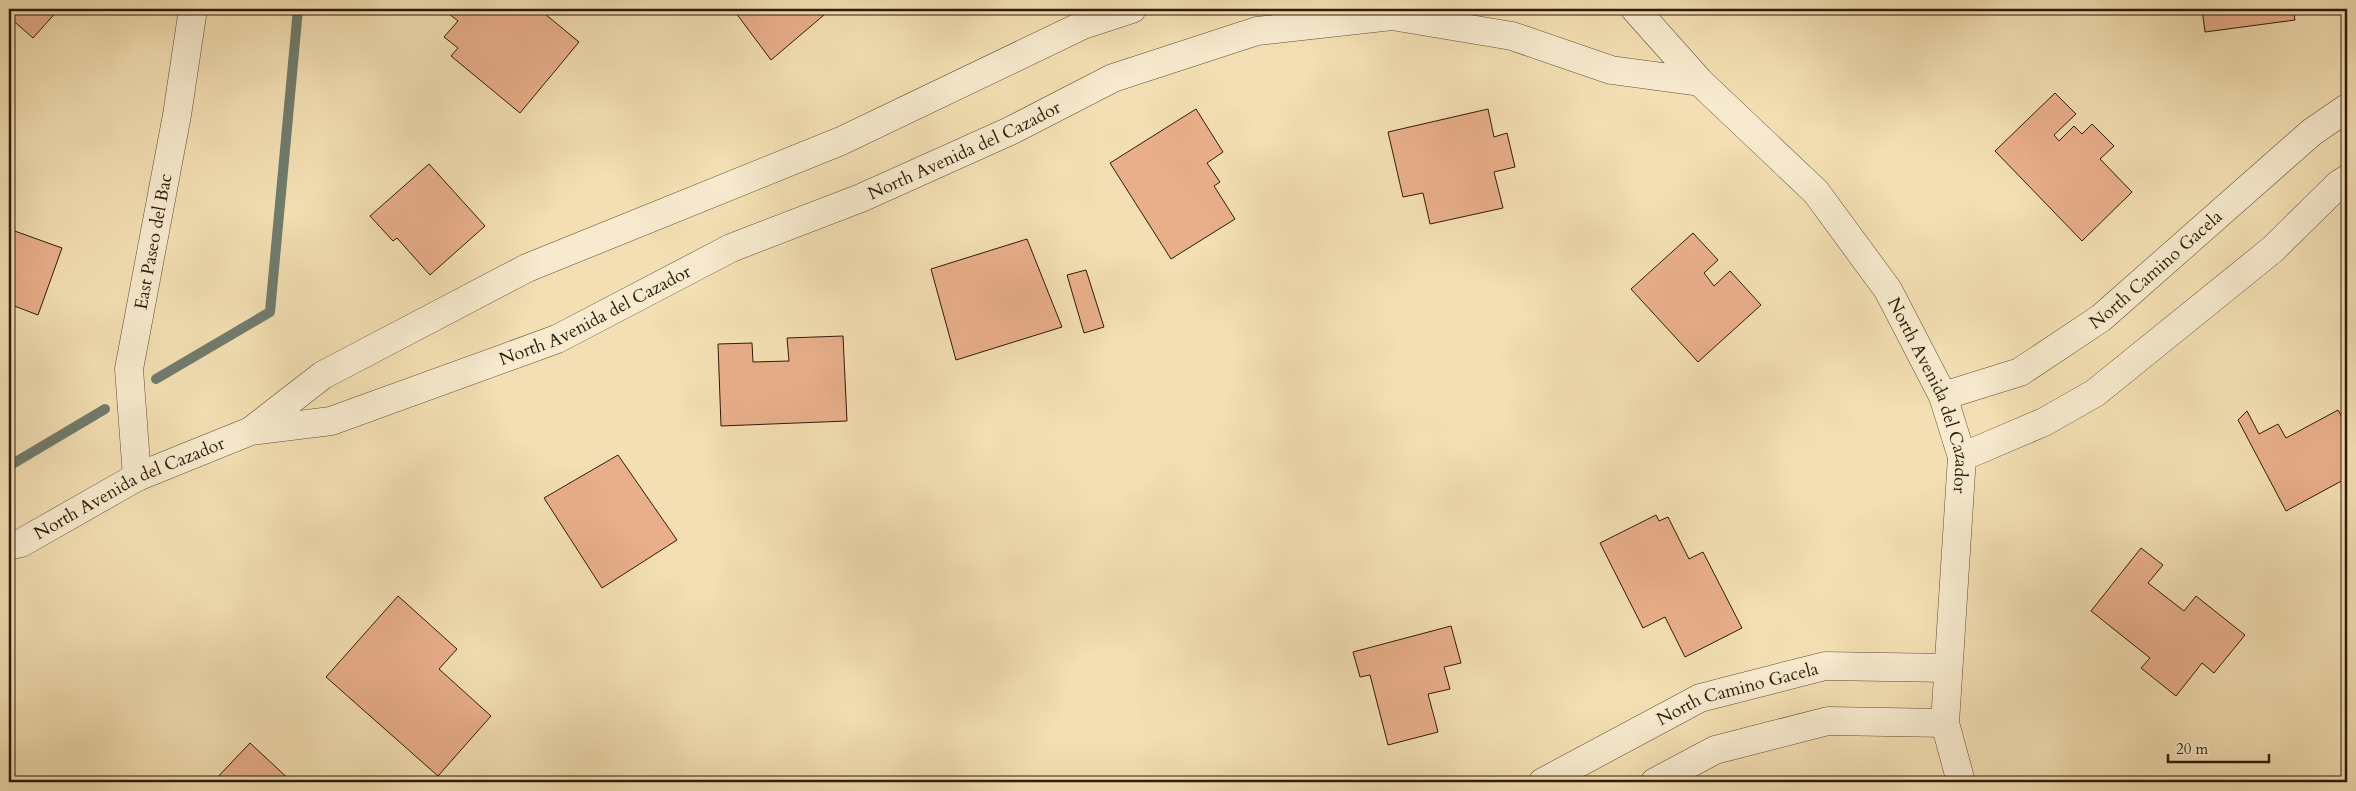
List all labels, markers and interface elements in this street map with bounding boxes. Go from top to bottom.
street label: North Avenida del Cazador [864,94,1065,206]
street label: East Paseo del Bac [128,171,178,312]
street label: North Camino Gacela [2084,204,2228,335]
street label: North Avenida del Cazador [495,259,695,372]
street label: North Avenida del Cazador [1881,293,1975,495]
street label: North Avenida del Cazador [29,430,229,546]
street label: North Camino Gacela [1652,656,1821,732]
scale bar [2168,731,2270,763]
text: 20 m [2176,739,2208,759]

